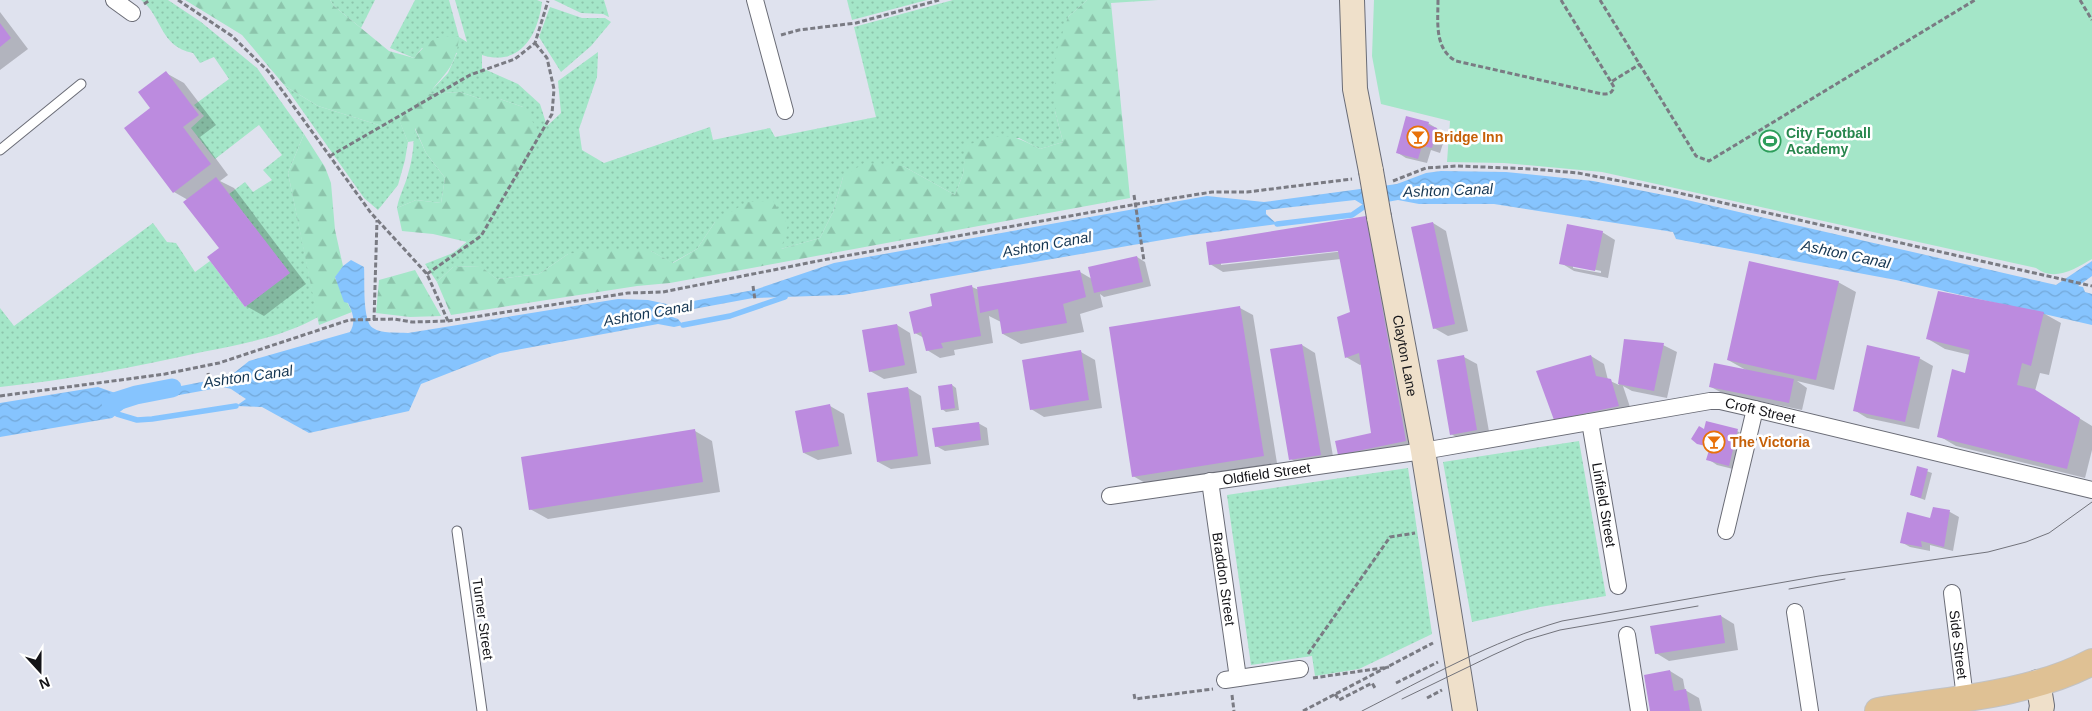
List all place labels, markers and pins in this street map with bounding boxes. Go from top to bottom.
bar icon: Bridge Inn [1406,125,1430,149]
place label: City Football Academy [1786,125,1871,157]
place label: Bridge Inn [1434,129,1503,145]
sports icon: City Football Academy [1758,129,1782,153]
bar icon: The Victoria [1702,430,1726,454]
place label: The Victoria [1730,434,1810,450]

